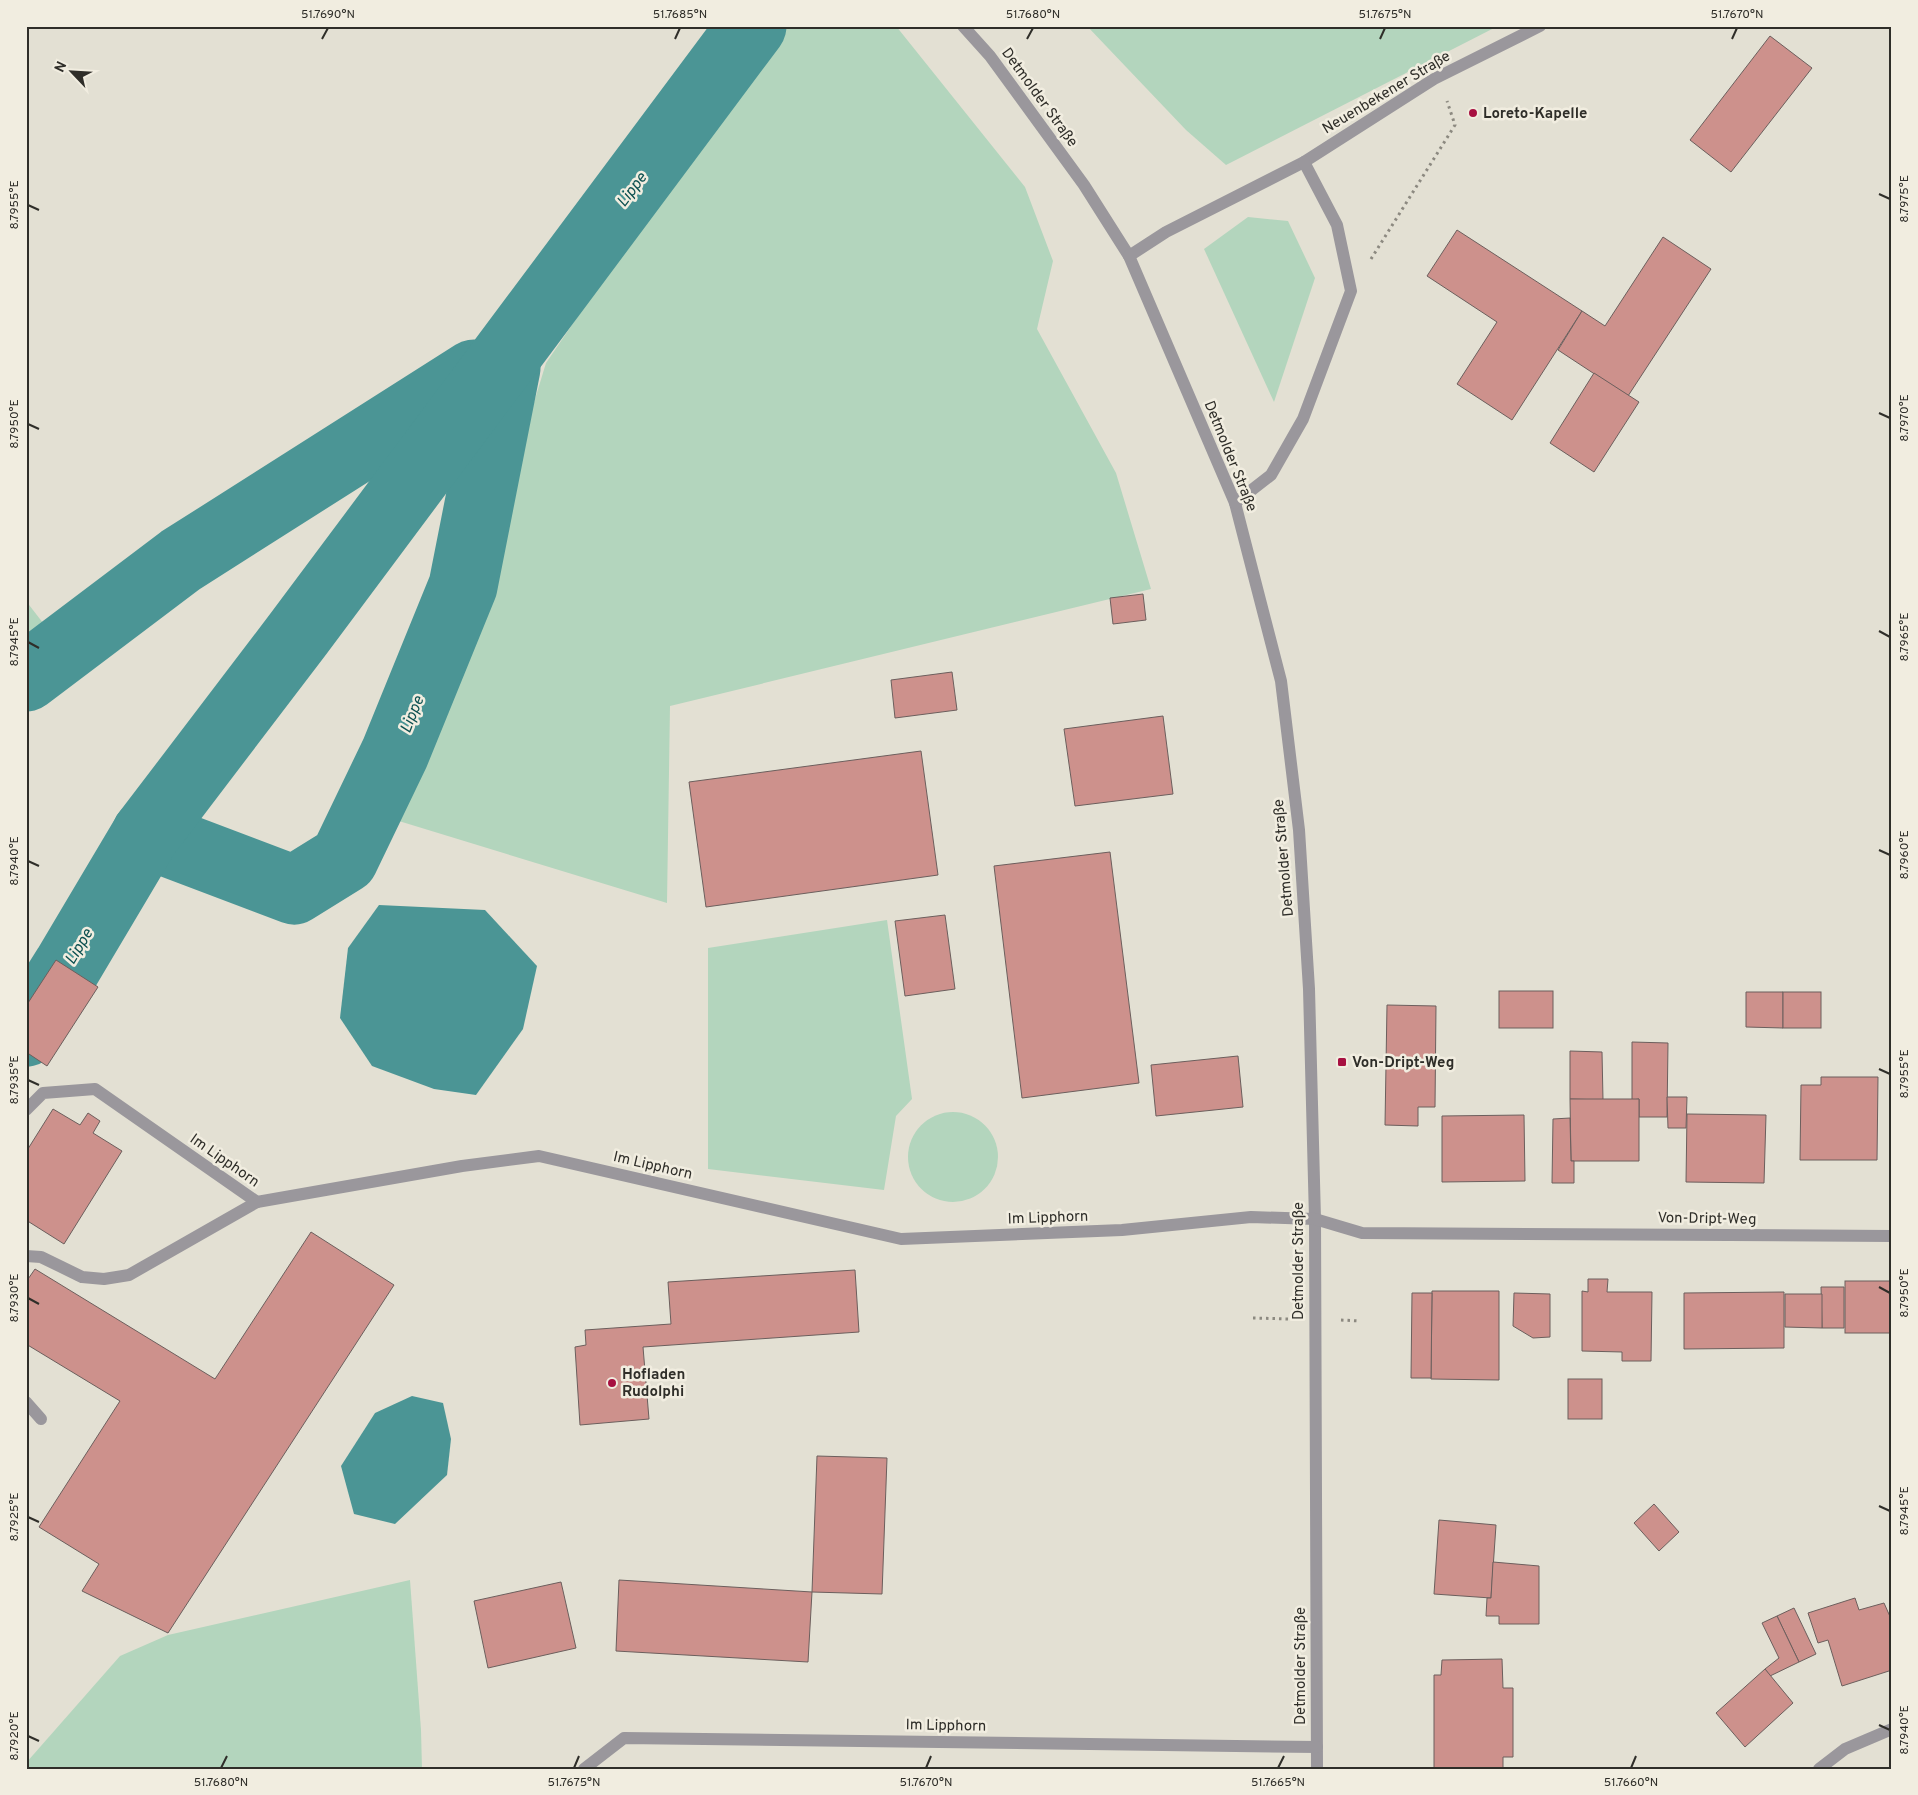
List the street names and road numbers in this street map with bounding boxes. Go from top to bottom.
street label: Detmolder Straße [996,45,1081,151]
street label: Neuenbekener Straße [1319,48,1454,139]
street label: Detmolder Straße [1199,398,1261,515]
street label: Detmolder Straße [1270,798,1299,917]
street label: Im Lipphorn [186,1130,263,1192]
street label: Im Lipphorn [611,1148,694,1185]
street label: Detmolder Straße [1290,1202,1309,1320]
street label: Im Lipphorn [1007,1208,1089,1229]
street label: Von-Dript-Weg [1657,1209,1757,1230]
street label: Detmolder Straße [1292,1607,1311,1725]
street label: Im Lipphorn [905,1716,986,1737]

